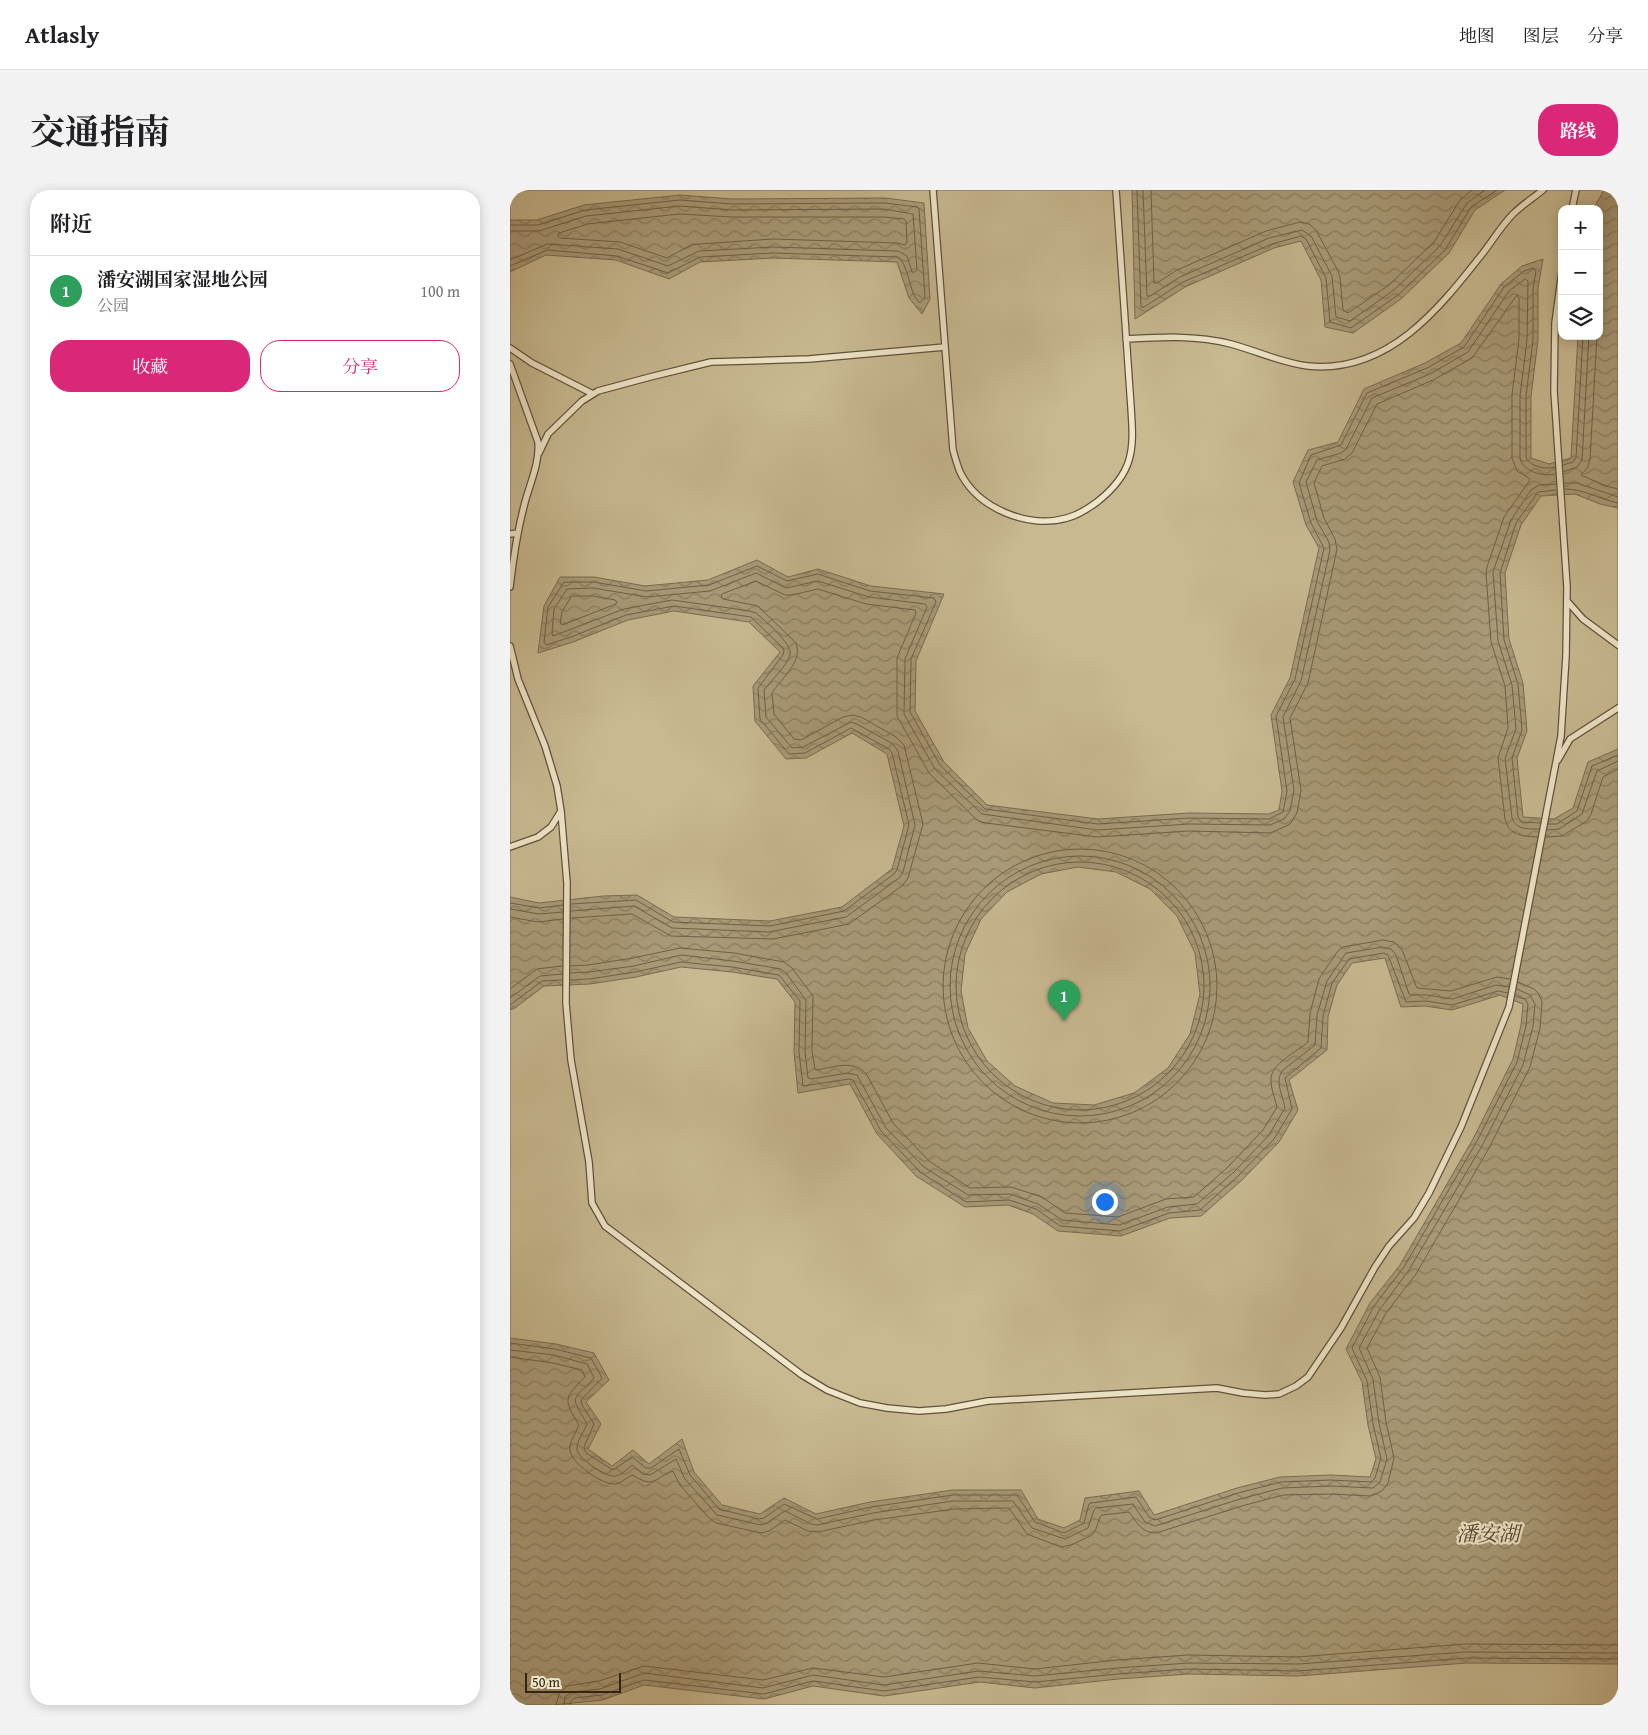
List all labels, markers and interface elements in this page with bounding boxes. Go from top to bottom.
text: Atlasly [25,17,99,52]
text: 地图 [1459,22,1495,49]
text: 图层 [1523,22,1559,49]
text: 分享 [1587,22,1623,49]
button: 路线 [1538,104,1618,156]
text: 交通指南 [30,106,170,157]
map controls [1558,205,1603,340]
button: + [1558,205,1603,250]
text: 附近 [50,208,92,239]
button: − [1558,250,1603,295]
text: 潘安湖国家湿地公园 [97,265,268,293]
text: 1 [62,279,70,303]
text: 100 m [420,279,460,303]
text: 公园 [97,293,129,317]
button: layers [1558,295,1603,340]
button: 收藏 [50,340,250,392]
button: 分享 [260,340,460,392]
pin: 1 [1048,980,1080,1021]
your location [1092,1189,1118,1215]
water label: 潘安湖 [1457,1518,1523,1549]
scale bar [525,1670,621,1693]
text: 50 m [532,1672,560,1692]

